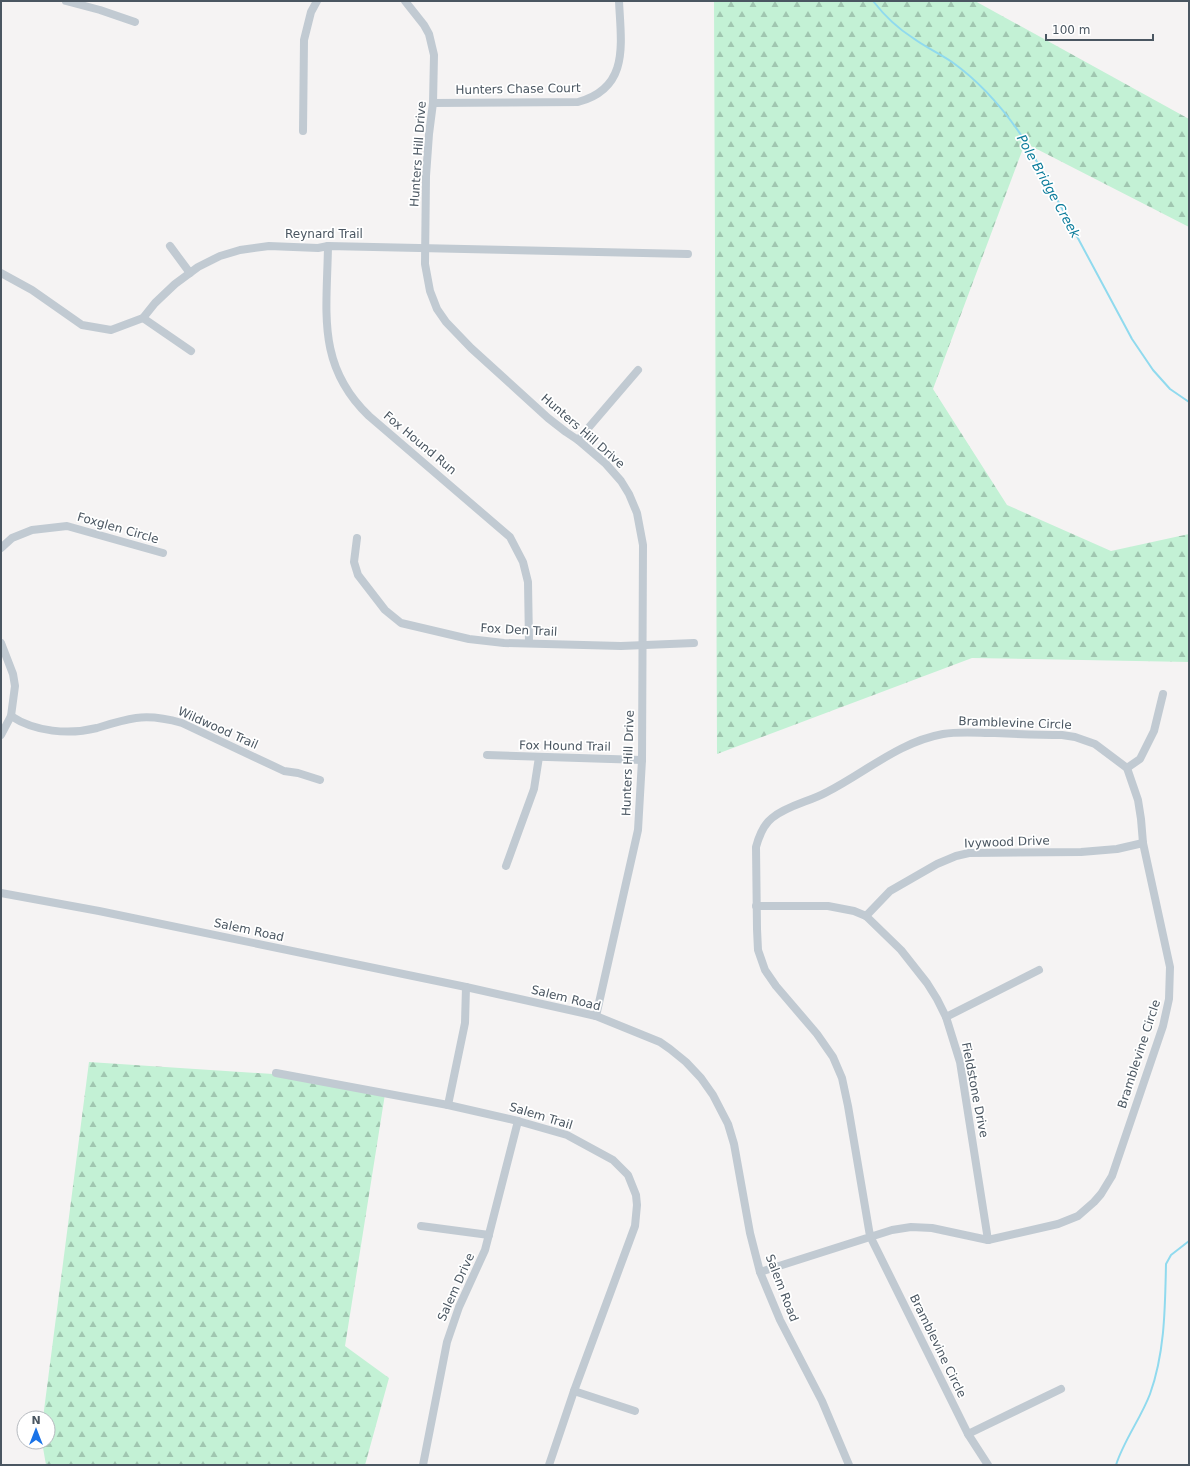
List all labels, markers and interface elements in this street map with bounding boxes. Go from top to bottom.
scale bar [1046,16,1153,42]
text: 100 m [1052,23,1090,37]
street label: Hunters Chase Court [455,81,581,97]
street label: Hunters Hill Drive [407,101,429,207]
water label: Pole Bridge Creek [1014,132,1083,241]
street label: Reynard Trail [285,227,363,241]
street label: Hunters Hill Drive [538,391,628,471]
street label: Fox Hound Run [381,409,459,477]
street label: Foxglen Circle [76,510,160,546]
street label: Fox Den Trail [480,621,558,639]
street label: Wildwood Trail [176,704,260,752]
street label: Hunters Hill Drive [619,710,637,816]
street label: Bramblevine Circle [958,714,1072,732]
street label: Fox Hound Trail [519,738,611,754]
street label: Ivywood Drive [964,834,1050,850]
street label: Salem Road [213,916,285,944]
street label: Salem Road [530,983,602,1013]
street label: Bramblevine Circle [1115,998,1163,1110]
street label: Fieldstone Drive [959,1041,991,1139]
street label: Salem Trail [508,1100,574,1132]
street label: Salem Drive [435,1251,477,1323]
street label: Salem Road [763,1252,801,1324]
street label: Bramblevine Circle [907,1292,969,1400]
north arrow [16,1410,56,1450]
text: N [31,1414,41,1427]

